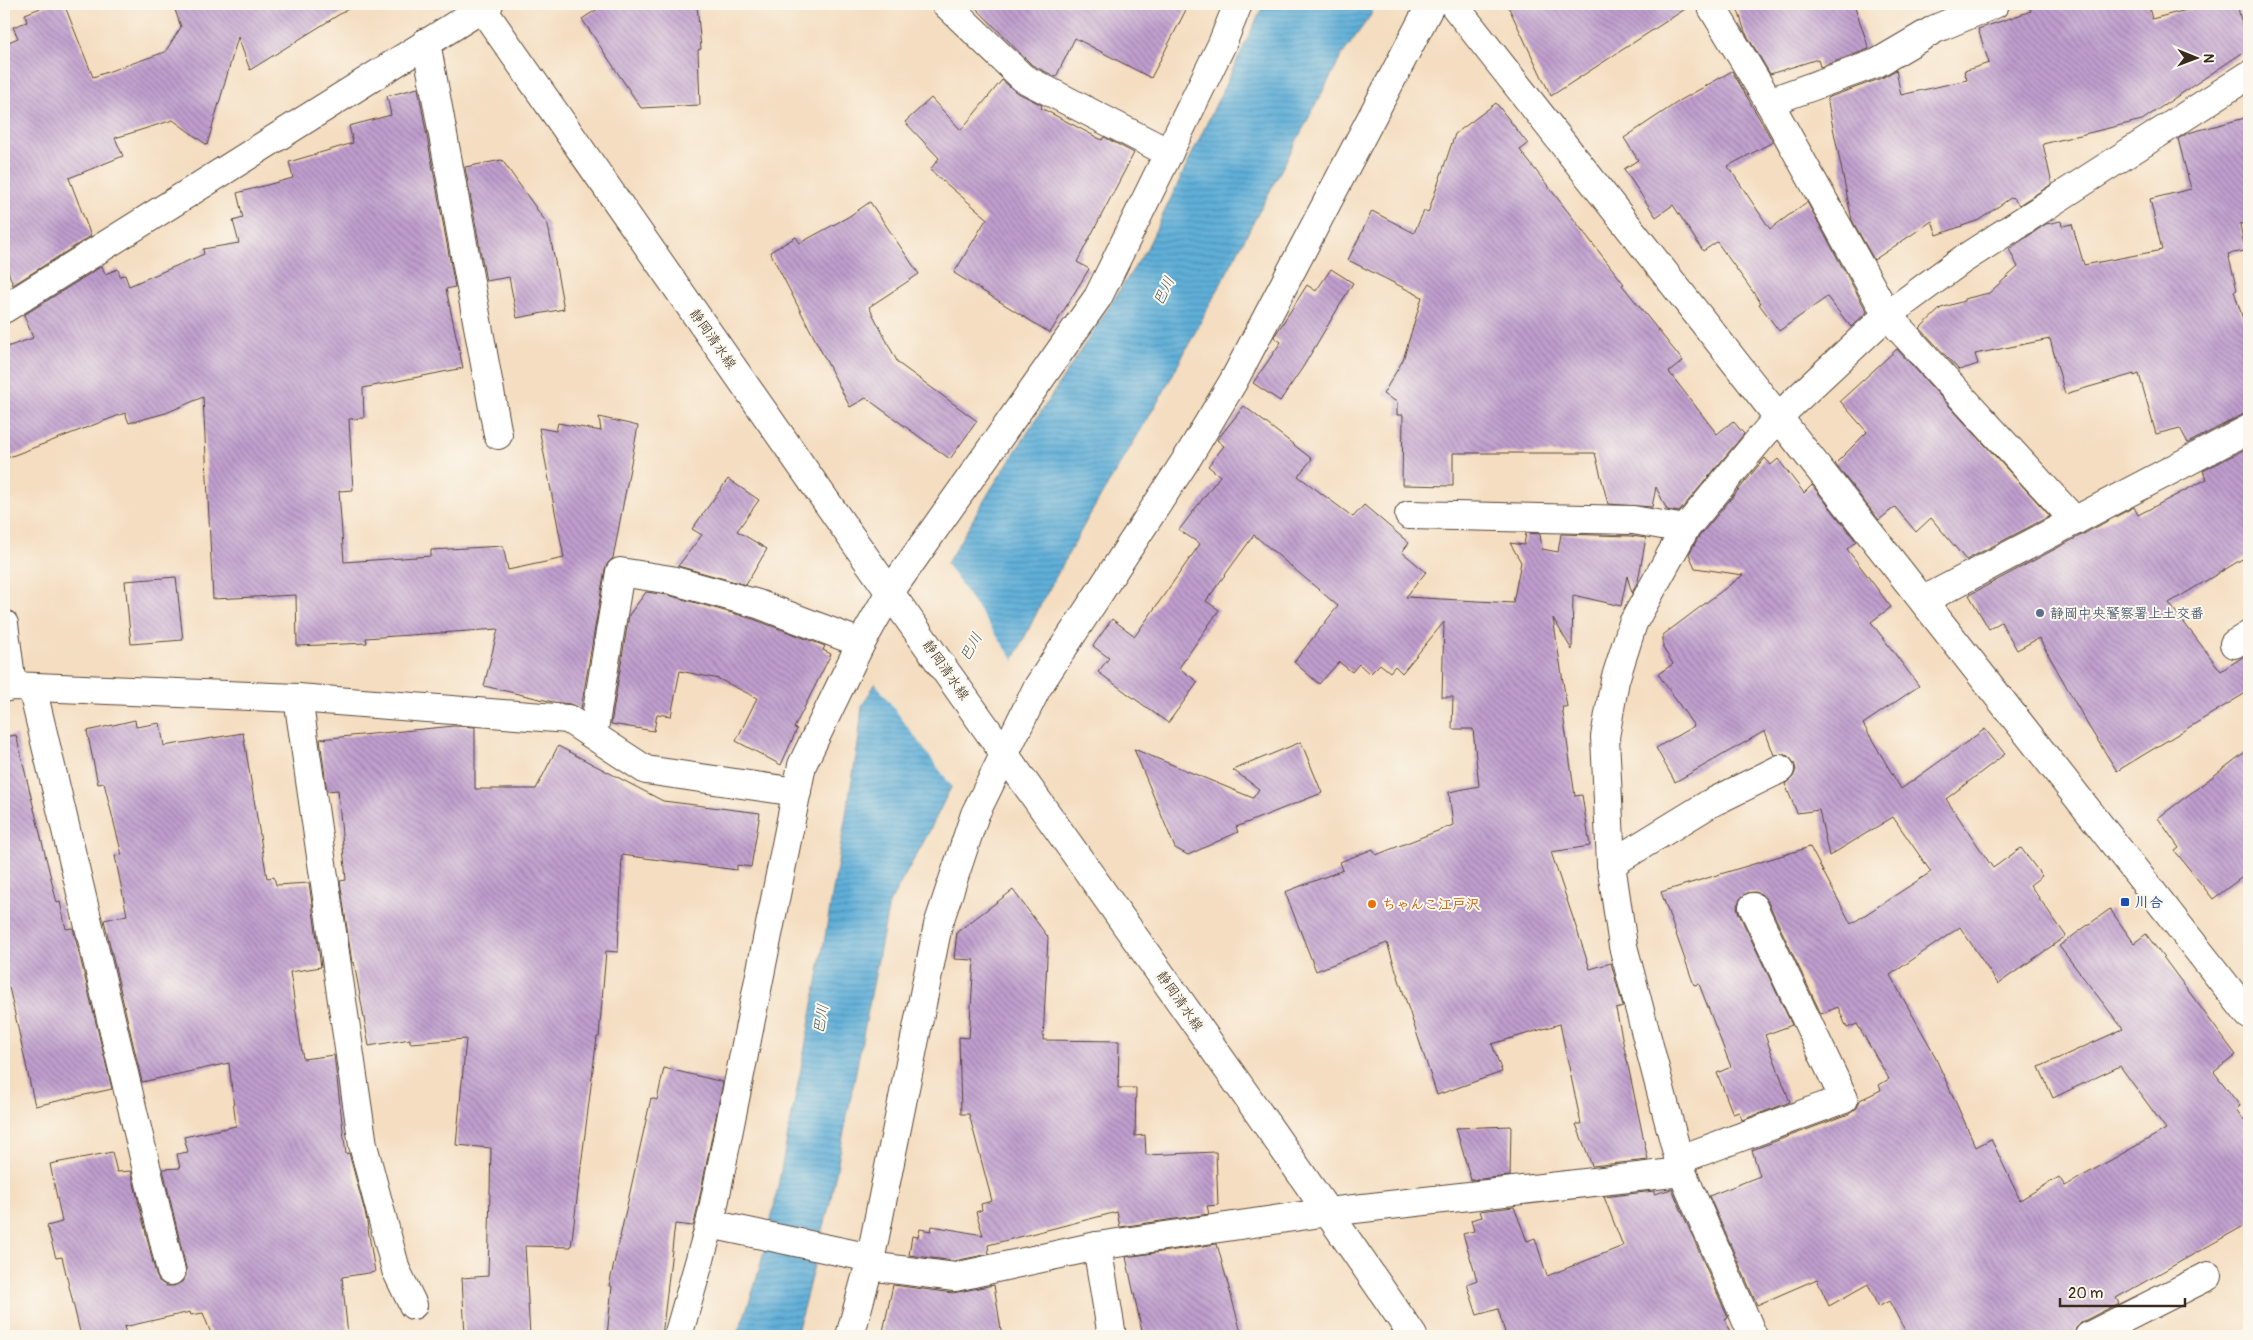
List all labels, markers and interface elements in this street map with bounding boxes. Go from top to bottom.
north arrow [2170,32,2220,82]
text: N [2200,53,2217,63]
water label: 巴川 [1149,273,1179,309]
street label: 静岡清水線 [686,305,740,373]
place label: 静岡中央警察署上土交番 [2050,605,2204,622]
marker: 静岡中央警察署上土交番 [2034,607,2046,619]
water label: 巴川 [955,629,987,665]
street label: 静岡清水線 [919,636,973,704]
place label: 川合 [2135,894,2163,911]
place label: ちゃんこ江戸沢 [1382,896,1480,913]
marker: 川合 [2119,896,2131,908]
marker: ちゃんこ江戸沢 [1366,898,1378,910]
street label: 静岡清水線 [1153,967,1207,1035]
water label: 巴川 [809,1003,833,1035]
scale bar [2060,1275,2186,1307]
text: 20 m [2068,1284,2103,1303]

